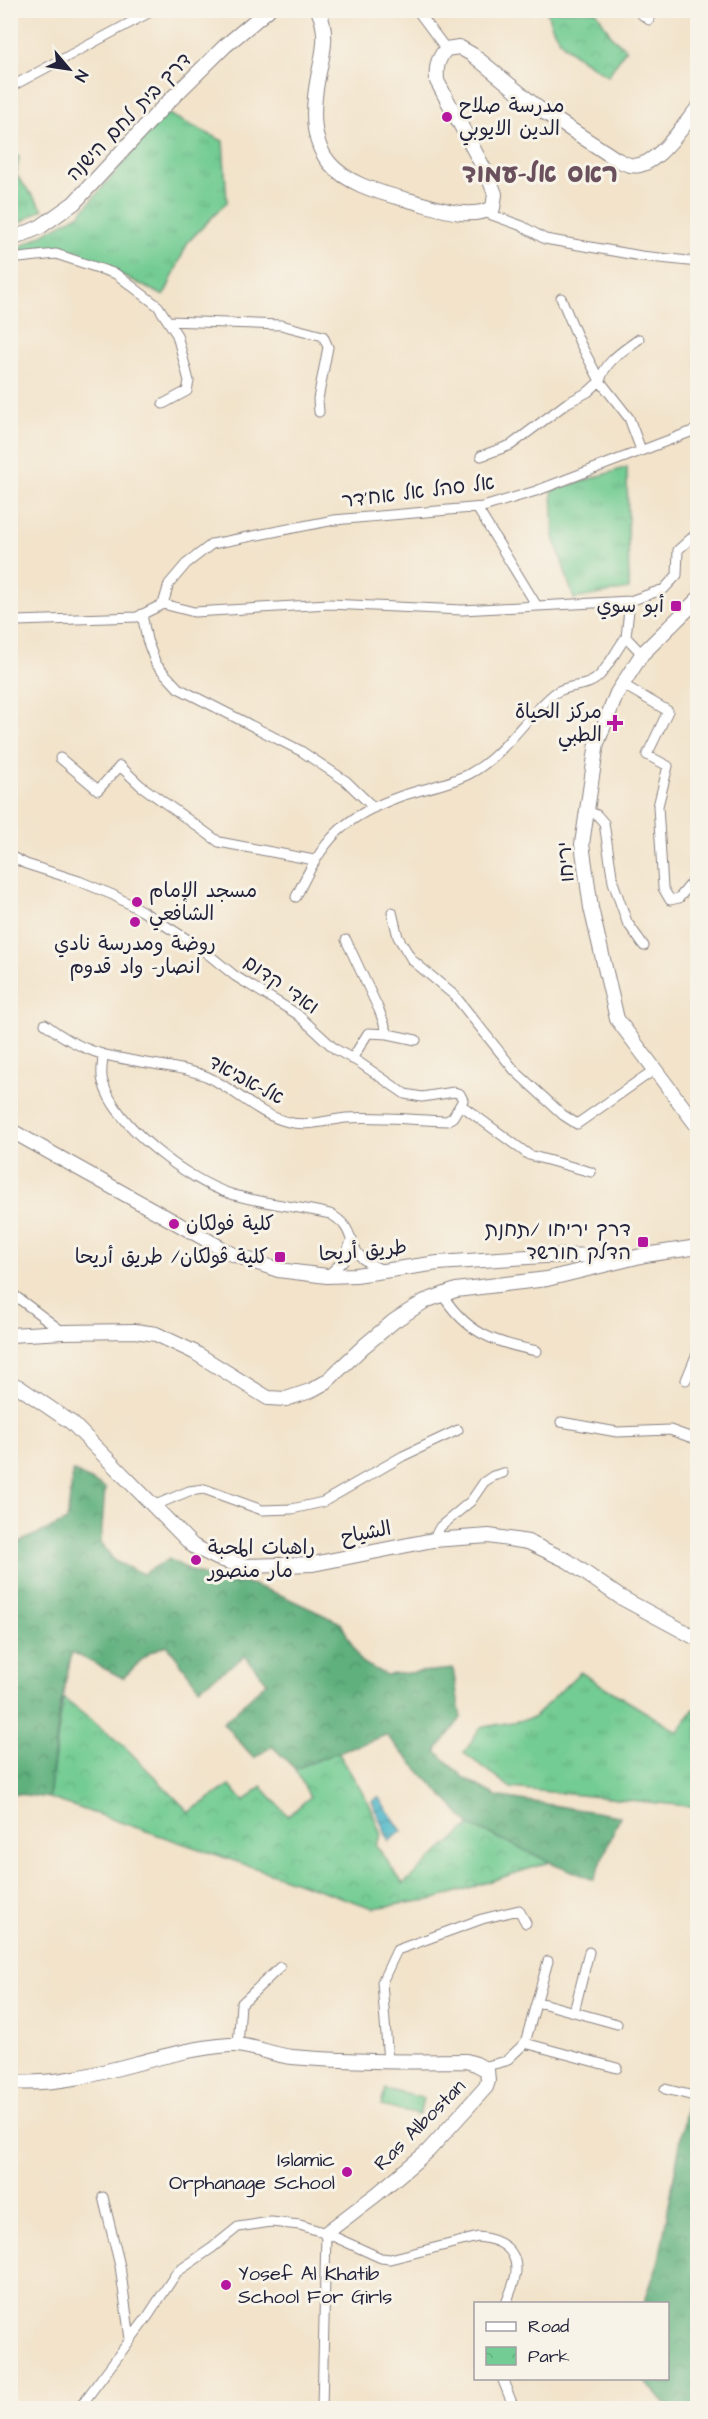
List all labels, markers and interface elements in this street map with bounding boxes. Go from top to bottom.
north arrow [39,39,99,99]
street label: דרך בית לחם הישנה [60,46,198,188]
text: N [69,66,93,86]
place label: مدرسة صلاح الدين الايوبي [459,92,564,146]
marker: مدرسة صلاح الدين الايوبي [440,110,454,124]
district label: ראס אל-עמוד [462,156,618,192]
street label: אל סהל אל אח'דר [340,469,496,515]
place label: أبو سوي [596,592,664,620]
marker: أبو سوي [669,599,683,613]
place label: مركز الحياة الطبي [515,698,602,752]
marker: مركز الحياة الطبي [606,714,624,732]
street label: יריחו [550,840,582,884]
place label: مسجد الإمام الشافعي [149,877,257,931]
marker: مسجد الإمام الشافعي [130,895,144,909]
marker: روضة ومدرسة نادي انصار- واد قدوم [128,915,142,929]
place label: روضة ومدرسة نادي انصار- واد قدوم [54,930,216,981]
street label: ואדי קדום [238,949,324,1021]
street label: אל-אביאד [203,1048,289,1112]
place label: كلية فولكان [186,1210,274,1238]
place label: דרך יריחו /תחנת הדלק חורשד [485,1216,631,1267]
marker: كلية فولكان [167,1217,181,1231]
street label: طريق أريحا [318,1233,408,1269]
marker: דרך יריחו /תחנת הדלק חורשד [636,1235,650,1249]
place label: كلية ڤولكان/ طريق أريحا [75,1243,268,1271]
marker: كلية ڤولكان/ طريق أريحا [273,1250,287,1264]
street label: الشياح [338,1514,394,1552]
place label: راهبات المحبة مار منصور [206,1534,315,1585]
marker: راهبات المحبة مار منصور [189,1553,203,1567]
street label: Ras Albostan [368,2073,472,2177]
place label: Islamic Orphanage School [169,2146,335,2198]
marker: Islamic Orphanage School [340,2165,354,2179]
place label: Yosef Al Khatib School For Girls [238,2260,392,2311]
marker: Yosef Al Khatib School For Girls [219,2278,233,2292]
legend [474,2302,669,2380]
text: Road [528,2314,569,2339]
text: Park [528,2344,570,2369]

